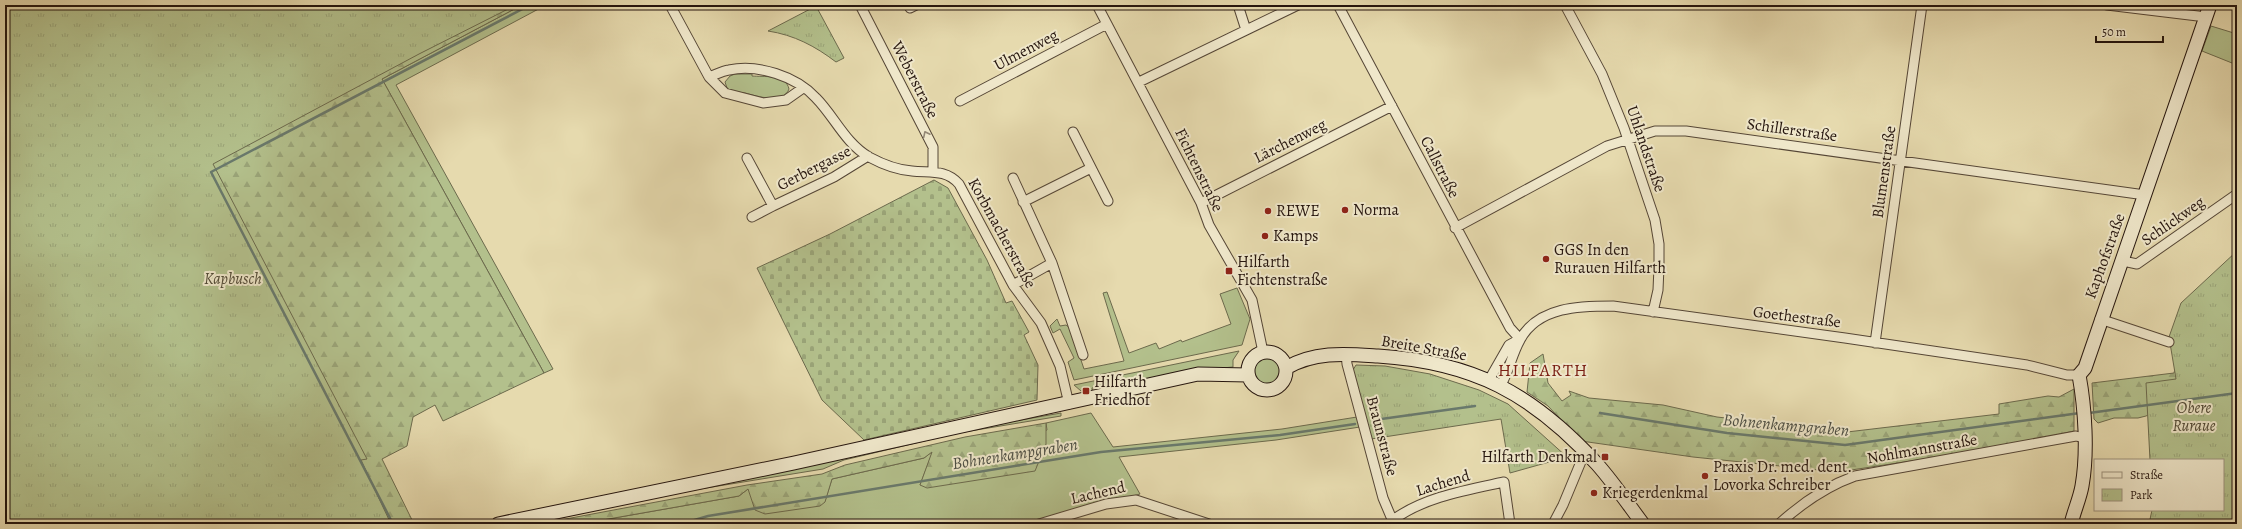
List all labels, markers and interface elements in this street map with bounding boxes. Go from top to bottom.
scale bar [2096,18,2163,44]
street label: Ulmenweg [990,24,1062,76]
text: 50 m [2102,24,2126,40]
street label: Weberstraße [886,37,944,122]
street label: Uhlandstraße [1621,103,1671,195]
street label: Lärchenweg [1250,113,1330,169]
street label: Schillerstraße [1745,113,1839,147]
street label: Fichtenstraße [1169,124,1229,216]
street label: Blumenstraße [1867,124,1901,220]
one-way arrow [923,130,931,138]
street label: Callstraße [1415,132,1465,202]
street label: Gerbergasse [773,140,855,196]
street label: Korbmacherstraße [963,174,1041,292]
street label: Schlickweg [2137,191,2209,251]
place label: Norma [1353,199,1400,221]
place label: REWE [1276,200,1320,222]
marker: Norma [1340,205,1350,215]
marker: REWE [1263,206,1273,216]
street label: Kaphofstraße [2079,210,2131,302]
place label: Kamps [1273,225,1319,247]
marker: Kamps [1260,231,1270,241]
place label: GGS In den Rurauen Hilfarth [1554,239,1666,279]
place label: Hilfarth Fichtenstraße [1237,251,1328,291]
marker: GGS In den Rurauen Hilfarth [1541,254,1551,264]
marker: Hilfarth Fichtenstraße [1224,266,1234,276]
park label: Kapbusch [204,268,262,290]
street label: Goethestraße [1752,301,1842,333]
street label: Breite Straße [1380,330,1468,366]
district label: HILFARTH [1498,358,1588,382]
place label: Hilfarth Friedhof [1094,371,1153,411]
marker: Hilfarth Friedhof [1081,386,1091,396]
street label: Braunstraße [1361,394,1403,478]
park label: Obere Ruraue [2173,397,2216,437]
water label: Bohnenkampgraben [1722,408,1850,442]
street label: Nohlmannstraße [1865,428,1979,470]
water label: Bohnenkampgraben [951,433,1079,475]
place label: Hilfarth Denkmal [1481,446,1597,468]
marker: Hilfarth Denkmal [1600,452,1610,462]
place label: Praxis Dr. med. dent. Lovorka Schreiber [1713,456,1852,496]
legend [2094,459,2224,511]
street label: Lachend [1413,464,1473,502]
text: Straße [2130,467,2163,483]
marker: Praxis Dr. med. dent. Lovorka Schreiber [1700,471,1710,481]
street label: Lachend [1069,476,1128,510]
place label: Kriegerdenkmal [1602,482,1708,504]
text: Park [2130,487,2153,503]
marker: Kriegerdenkmal [1589,488,1599,498]

